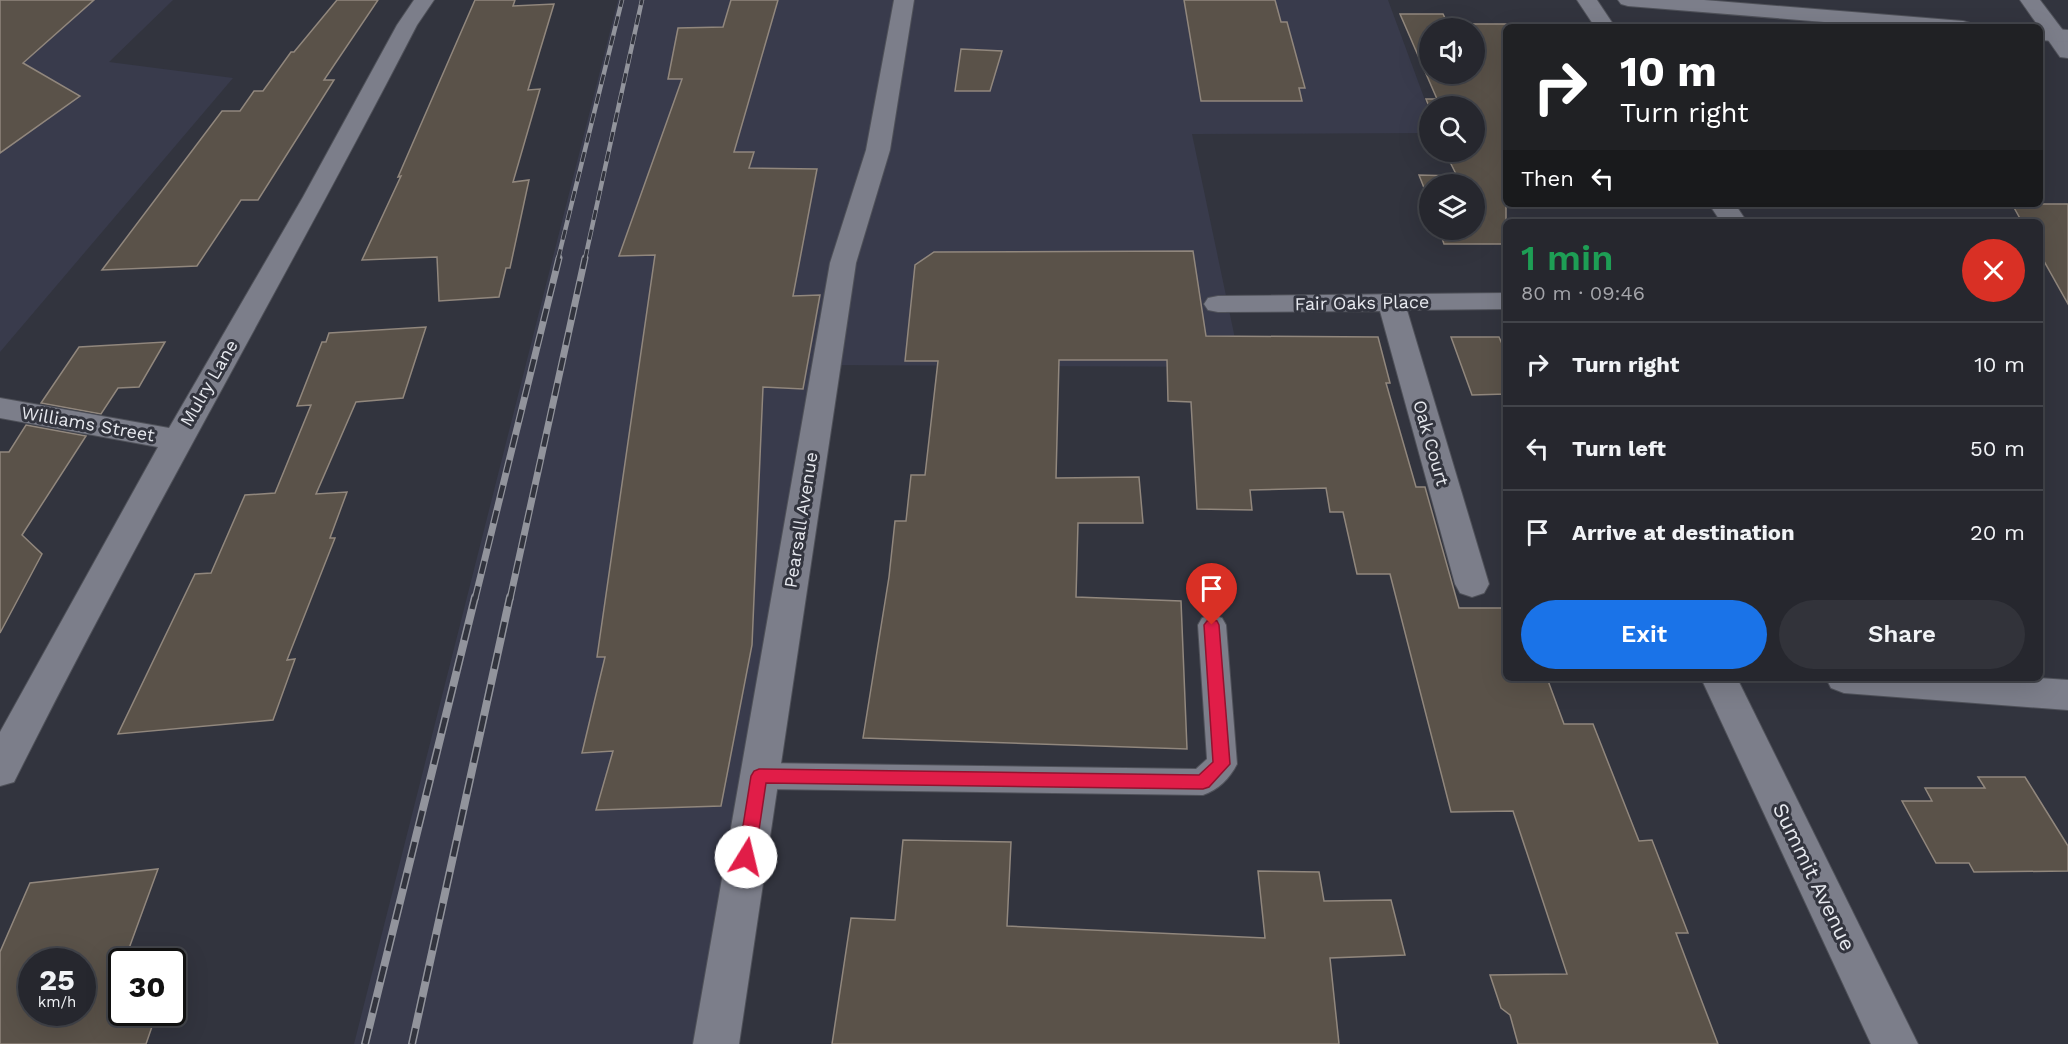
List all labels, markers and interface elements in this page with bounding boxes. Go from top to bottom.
map controls [1419,18,1485,240]
button: sound [1419,18,1485,84]
text: 10 m [1620,47,1717,96]
icon: right [1521,48,1599,126]
button: search [1419,96,1485,162]
text: Turn right [1620,97,1749,129]
icon: left [1586,162,1619,195]
text: Then [1521,166,1574,191]
button: layers [1419,174,1485,240]
text: 1 min [1521,237,1613,279]
button: close [1962,239,2025,302]
text: 80 m · 09:46 [1521,281,1645,305]
street label: Fair Oaks Place [1295,291,1429,314]
street label: Mulry Lane [175,336,242,430]
icon: right [1521,348,1554,381]
text: Turn right [1572,352,1679,377]
text: 10 m [1974,352,2025,377]
street label: Oak Court [1409,398,1454,489]
street label: Williams Street [20,401,157,446]
icon: left [1521,432,1554,465]
text: Turn left [1572,436,1666,461]
text: 50 m [1970,436,2025,461]
street label: Pearsall Avenue [779,450,822,589]
icon: arrive [1521,516,1554,549]
text: Arrive at destination [1572,520,1795,545]
text: 20 m [1970,520,2025,545]
pin [1186,563,1237,625]
icon: arrive [1195,572,1228,605]
button: Exit [1521,600,1767,669]
button: Share [1779,600,2025,669]
street label: Summit Avenue [1768,799,1861,955]
position arrow [714,825,778,889]
speed limit sign: 30 [108,948,186,1026]
text: 25 [39,962,75,997]
text: km/h [38,993,76,1011]

